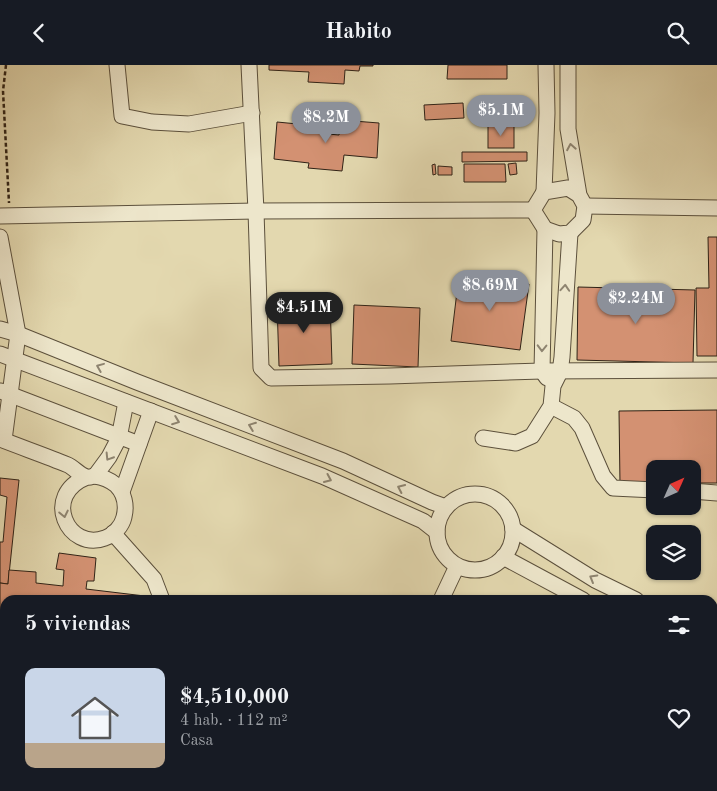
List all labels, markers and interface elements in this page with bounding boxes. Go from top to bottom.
icon: back [25,19,53,47]
icon: search [664,19,692,47]
text: Habito [325,21,392,43]
pin: $5.1M [466,95,536,137]
pin: $8.2M [291,101,361,144]
text: $5.1M [478,103,524,119]
text: $8.2M [303,110,349,126]
one-way arrow [566,143,576,152]
pin: $8.69M [449,269,531,312]
text: $8.69M [462,278,518,294]
pin: $2.24M [595,283,677,325]
one-way arrow [560,284,571,292]
pin: $4.51M [263,291,345,334]
text: $2.24M [608,291,664,307]
text: $4.51M [276,300,332,316]
one-way arrow [537,344,548,352]
one-way arrow [96,363,105,373]
one-way arrow [172,415,180,425]
one-way arrow [248,422,256,432]
one-way arrow [105,451,115,460]
north arrow [646,460,701,515]
map controls [646,460,701,580]
one-way arrow [323,472,332,483]
one-way arrow [398,484,407,494]
one-way arrow [58,509,69,518]
button: layers [646,525,701,580]
one-way arrow [589,574,598,584]
icon: filters [665,611,693,639]
text: 5 viviendas [25,614,130,635]
text: $4,510,000 [180,687,289,708]
icon: home [65,688,125,748]
icon: heart [665,704,693,732]
text: 4 hab. · 112 m² [180,713,288,729]
text: Casa [180,733,213,749]

